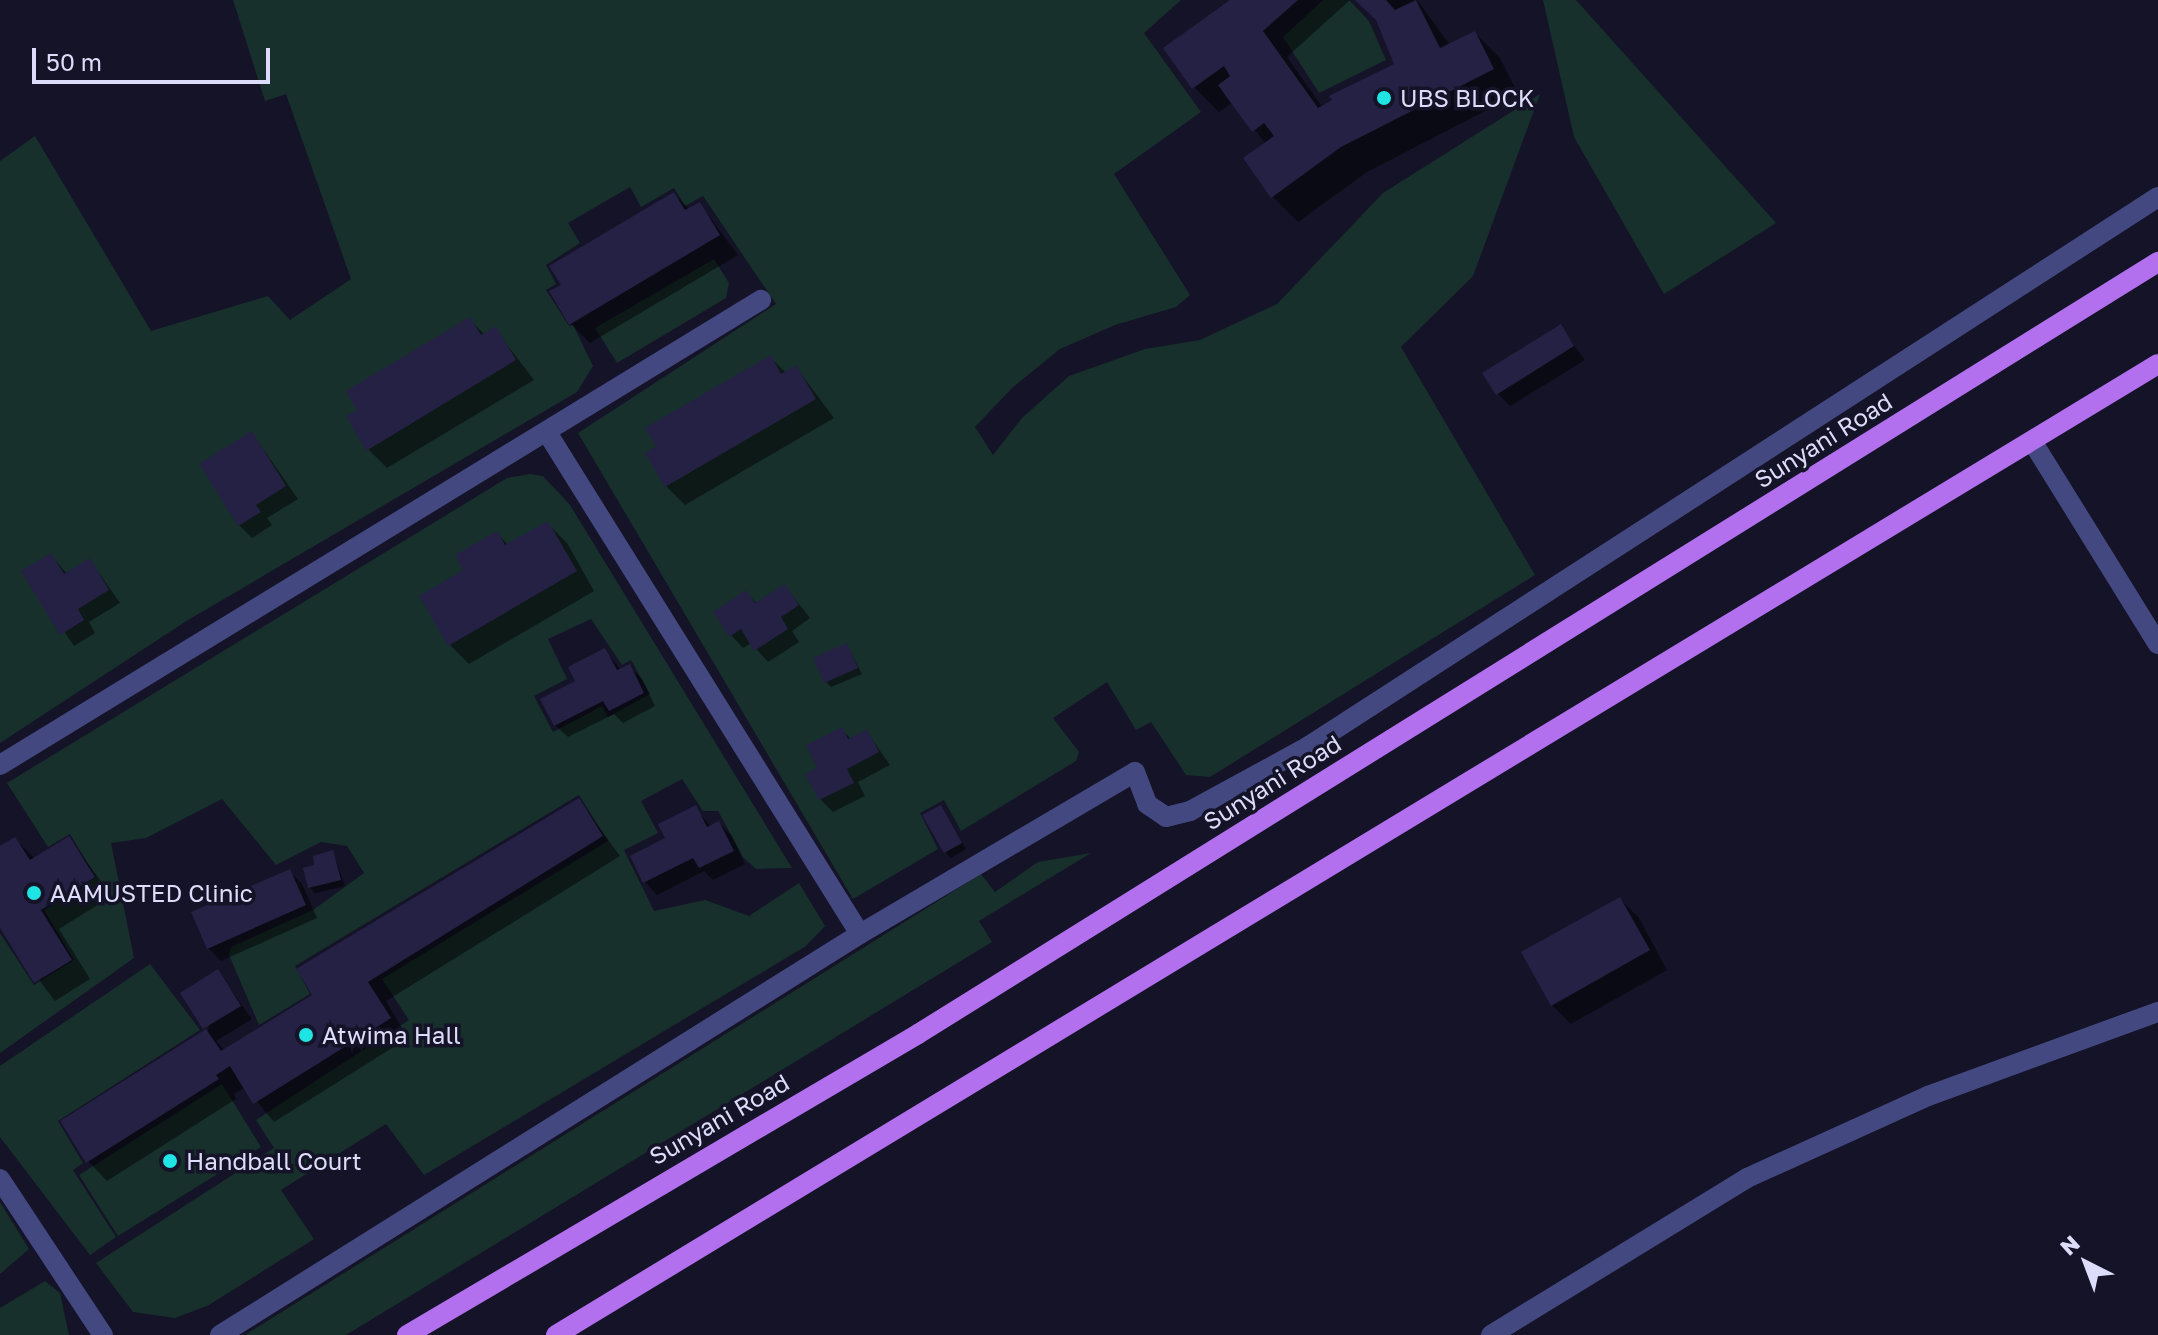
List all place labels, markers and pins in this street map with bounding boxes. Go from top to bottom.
place label: UBS BLOCK [1400,84,1534,112]
marker: UBS BLOCK [1375,89,1393,107]
place label: AAMUSTED Clinic [50,879,253,907]
marker: AAMUSTED Clinic [25,884,43,902]
place label: Atwima Hall [322,1021,461,1049]
marker: Atwima Hall [297,1026,315,1044]
place label: Handball Court [186,1147,362,1175]
marker: Handball Court [161,1152,179,1170]

